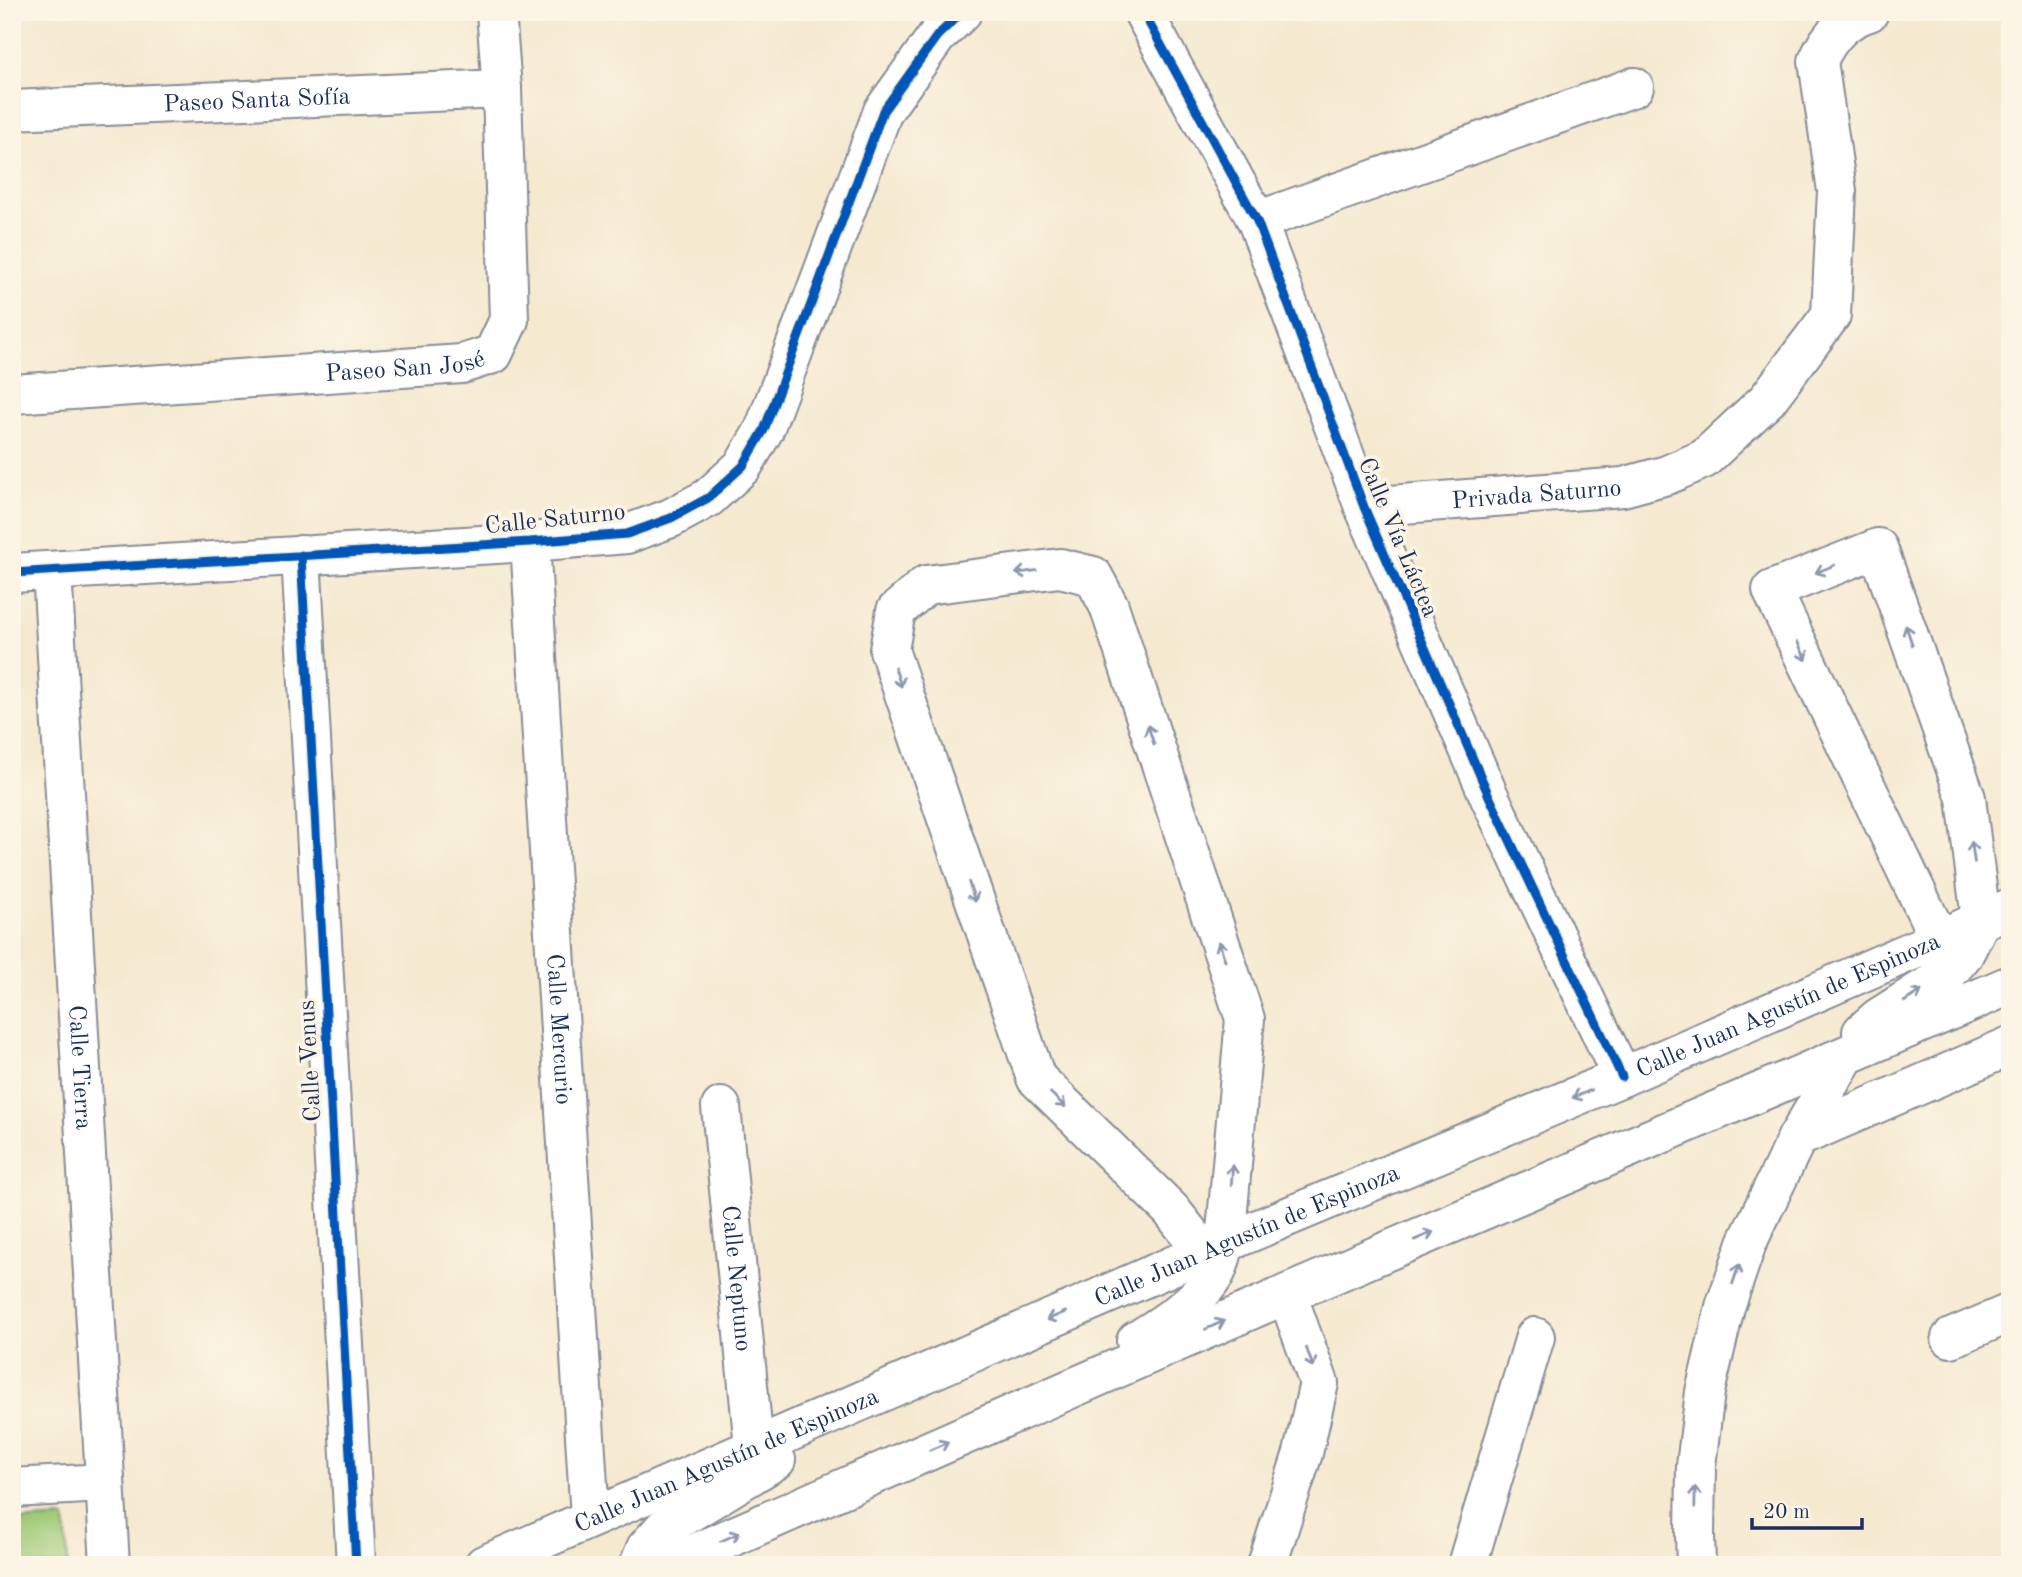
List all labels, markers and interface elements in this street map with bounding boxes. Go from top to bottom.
street label: Paseo Santa Sofía [163,86,351,118]
street label: Paseo San José [325,347,488,387]
street label: Calle Vía Láctea [1353,454,1442,621]
street label: Privada Saturno [1451,477,1622,514]
street label: Calle Saturno [484,501,627,539]
one-way arrow [1815,564,1836,577]
one-way arrow [1016,566,1038,579]
one-way arrow [1902,625,1914,647]
one-way arrow [1796,641,1809,662]
one-way arrow [893,665,906,687]
one-way arrow [1144,725,1157,747]
one-way arrow [1967,842,1980,864]
one-way arrow [966,881,979,903]
street label: Calle Juan Agustín de Espinoza [1633,930,1944,1083]
one-way arrow [1215,941,1227,963]
street label: Calle Mercurio [541,953,575,1105]
one-way arrow [1903,989,1922,1003]
street label: Calle Venus [296,999,326,1123]
street label: Calle Tierra [63,1004,95,1130]
one-way arrow [1571,1088,1593,1101]
one-way arrow [1049,1091,1066,1108]
street label: Calle Juan Agustín de Espinoza [1091,1161,1403,1312]
one-way arrow [1226,1164,1239,1187]
street label: Calle Neptuno [717,1204,755,1353]
one-way arrow [1412,1228,1434,1241]
one-way arrow [1731,1263,1743,1285]
one-way arrow [1046,1310,1068,1323]
one-way arrow [1203,1318,1225,1331]
one-way arrow [1305,1346,1317,1368]
street label: Calle Juan Agustín de Espinoza [571,1385,883,1538]
one-way arrow [928,1439,949,1452]
one-way arrow [1689,1485,1702,1508]
scale bar [1752,1486,1863,1530]
text: 20 m [1763,1502,1810,1523]
one-way arrow [719,1530,741,1543]

